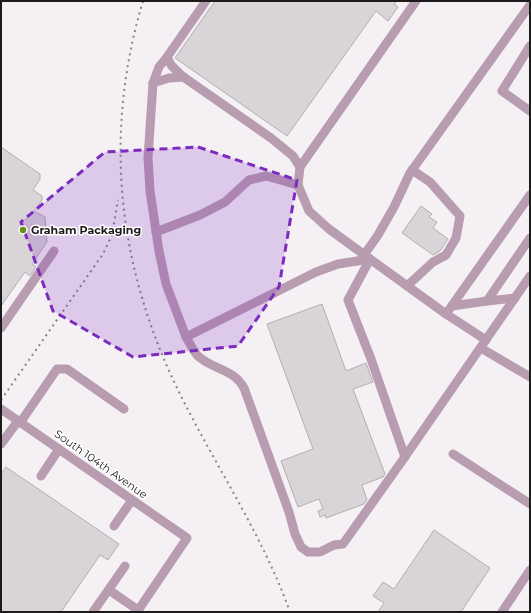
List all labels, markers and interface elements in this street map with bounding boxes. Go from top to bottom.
place label: Graham Packaging [31,223,141,237]
marker: Graham Packaging [18,225,28,235]
street label: South 104th Avenue [52,427,151,502]

